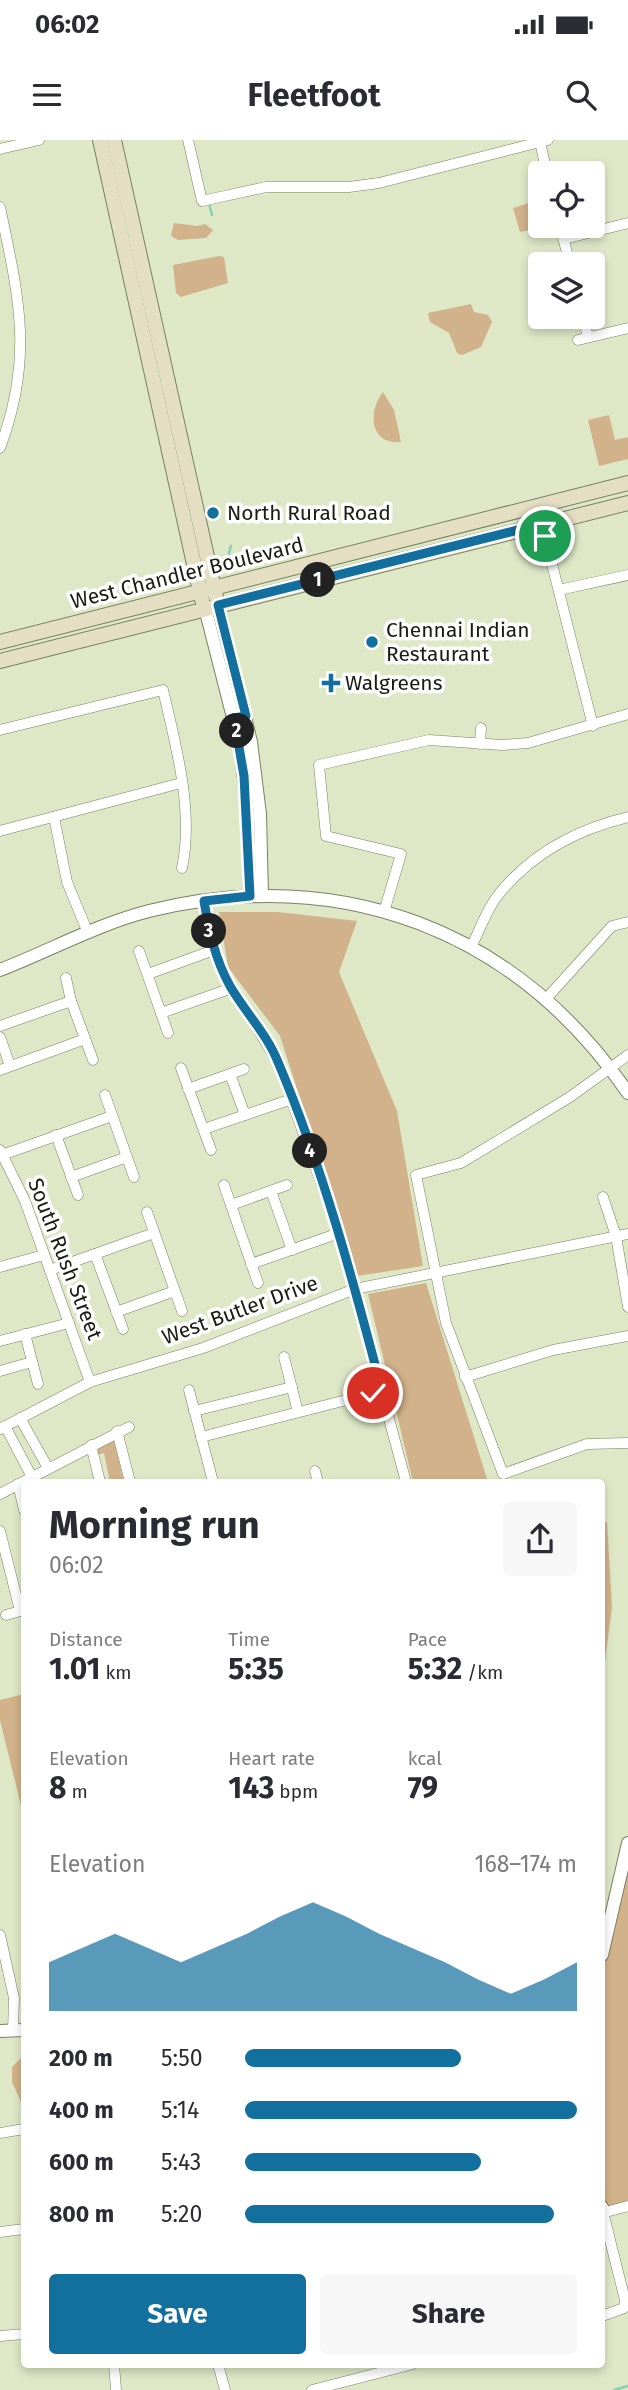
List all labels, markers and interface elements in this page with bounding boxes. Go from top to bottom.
text: 06:02 [35,9,99,40]
icon: menu [28,76,66,114]
text: Fleetfoot [247,76,381,114]
icon: search [562,76,600,114]
map controls [528,161,605,329]
button: locate [528,161,605,238]
button: layers [528,252,605,329]
place label: North Rural Road [227,500,391,526]
marker: North Rural Road [205,505,221,521]
pin [515,506,575,566]
icon: arrive [526,517,564,555]
street label: West Chandler Boulevard [68,531,306,615]
pin: 1 [300,562,336,598]
text: 1 [313,568,322,591]
place label: Chennai Indian Restaurant [386,617,530,667]
marker: Chennai Indian Restaurant [364,634,380,650]
place label: Walgreens [345,670,443,696]
marker: Walgreens [323,675,339,691]
pin: 2 [219,714,254,748]
text: 2 [232,719,241,742]
pin: 3 [192,914,227,948]
text: 3 [204,919,213,942]
pin: 4 [292,1133,328,1168]
text: 4 [304,1139,315,1162]
street label: South Rush Street [22,1175,108,1344]
street label: West Butler Drive [158,1270,322,1350]
pin [343,1363,403,1423]
icon: check [354,1374,392,1412]
text: Morning run [49,1502,260,1548]
button: share [503,1502,577,1576]
text: 06:02 [49,1551,104,1579]
text: Distance [49,1628,123,1651]
text: Time [228,1628,270,1651]
text: Pace [408,1628,447,1651]
text: 1.01 [49,1651,101,1687]
text: 5:35 [228,1651,284,1687]
text: 5:32 [408,1651,462,1687]
text: km [101,1661,132,1684]
text: /km [462,1661,503,1684]
text: Elevation [49,1747,129,1770]
text: Heart rate [228,1747,315,1770]
text: kcal [408,1747,442,1770]
text: 8 [49,1770,66,1806]
text: 143 [228,1770,274,1806]
text: 79 [408,1770,438,1806]
text: m [66,1780,88,1803]
text: bpm [274,1780,318,1803]
text: Elevation [49,1850,145,1878]
text: 168–174 m [474,1850,577,1878]
text: 200 m [49,2044,113,2072]
text: 5:50 [161,2044,203,2072]
text: 400 m [49,2096,114,2124]
text: 5:14 [161,2096,199,2124]
text: 600 m [49,2148,114,2176]
text: 5:43 [161,2148,201,2176]
text: 800 m [49,2200,114,2228]
text: 5:20 [161,2200,202,2228]
button: Save [49,2274,306,2354]
button: Share [320,2274,577,2354]

